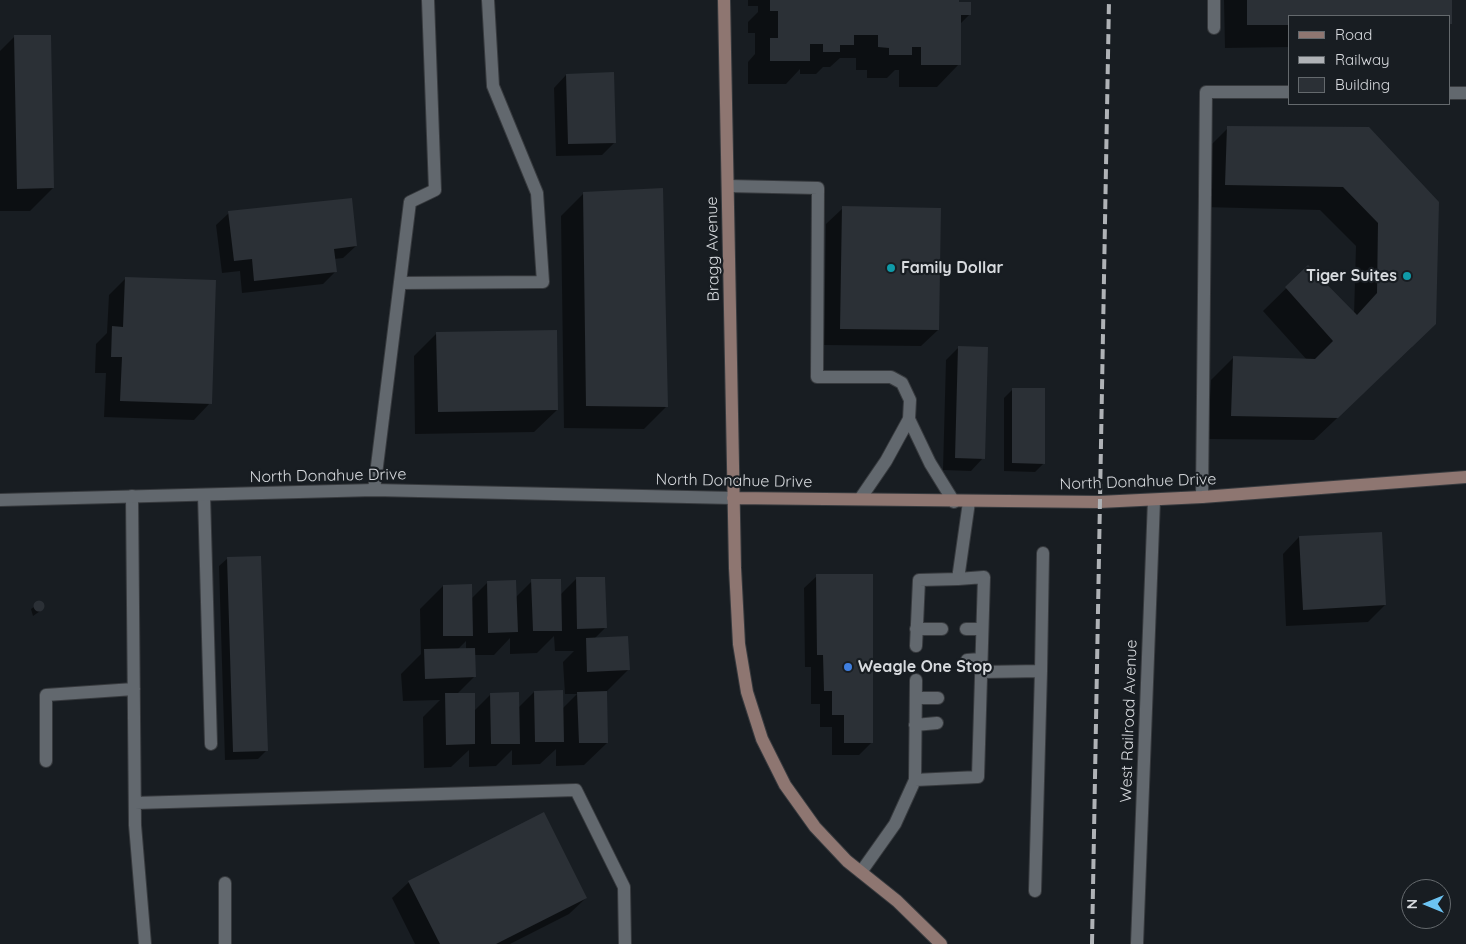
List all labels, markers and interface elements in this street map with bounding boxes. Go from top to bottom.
legend [1288,15,1451,105]
text: Road [1335,25,1372,44]
text: Railway [1335,50,1390,69]
text: Building [1335,75,1390,94]
street label: Bragg Avenue [702,196,724,302]
place label: Family Dollar [901,258,1003,278]
marker: Family Dollar [885,262,897,274]
place label: Tiger Suites [1306,266,1397,286]
marker: Tiger Suites [1401,270,1413,282]
street label: North Donahue Drive [249,465,407,487]
street label: North Donahue Drive [655,470,813,492]
street label: North Donahue Drive [1059,470,1217,494]
street label: West Railroad Avenue [1117,639,1141,803]
place label: Weagle One Stop [858,657,992,677]
marker: Weagle One Stop [842,661,854,673]
north arrow [1401,879,1451,929]
text: N [1403,899,1421,909]

